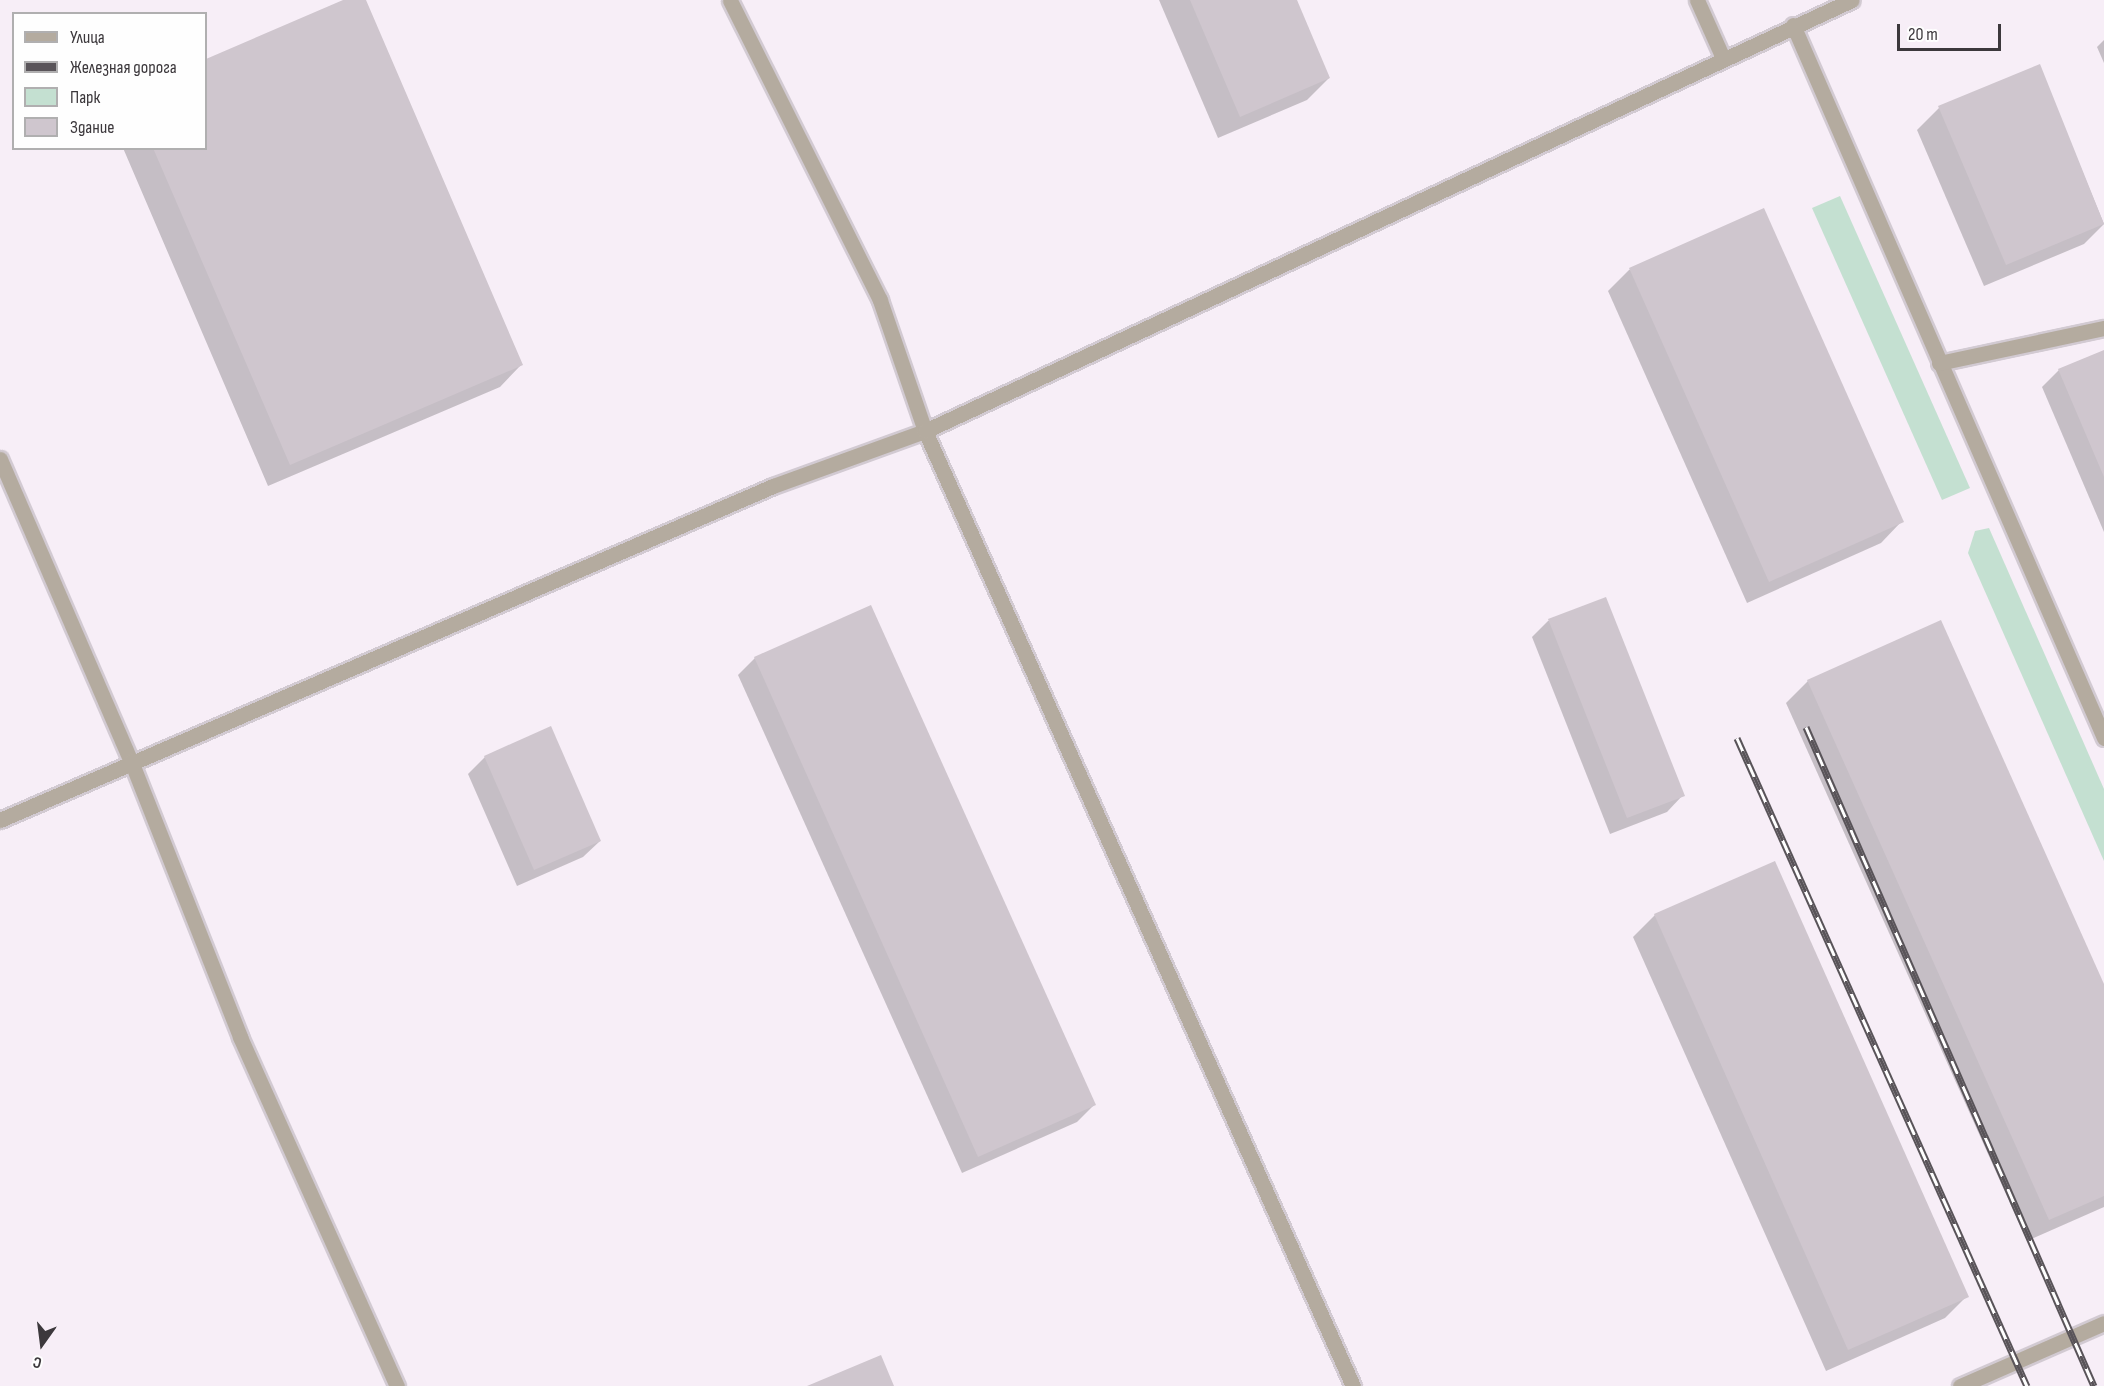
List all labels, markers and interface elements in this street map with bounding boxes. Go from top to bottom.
legend [12,12,207,150]
scale bar [1900,12,2004,50]
text: 20 m [1908,24,1938,45]
text: Улица [70,27,105,48]
text: Железная дорога [70,57,177,78]
text: Парк [70,87,100,108]
text: Здание [70,117,115,138]
north arrow [12,1314,72,1374]
text: С [31,1352,44,1372]

